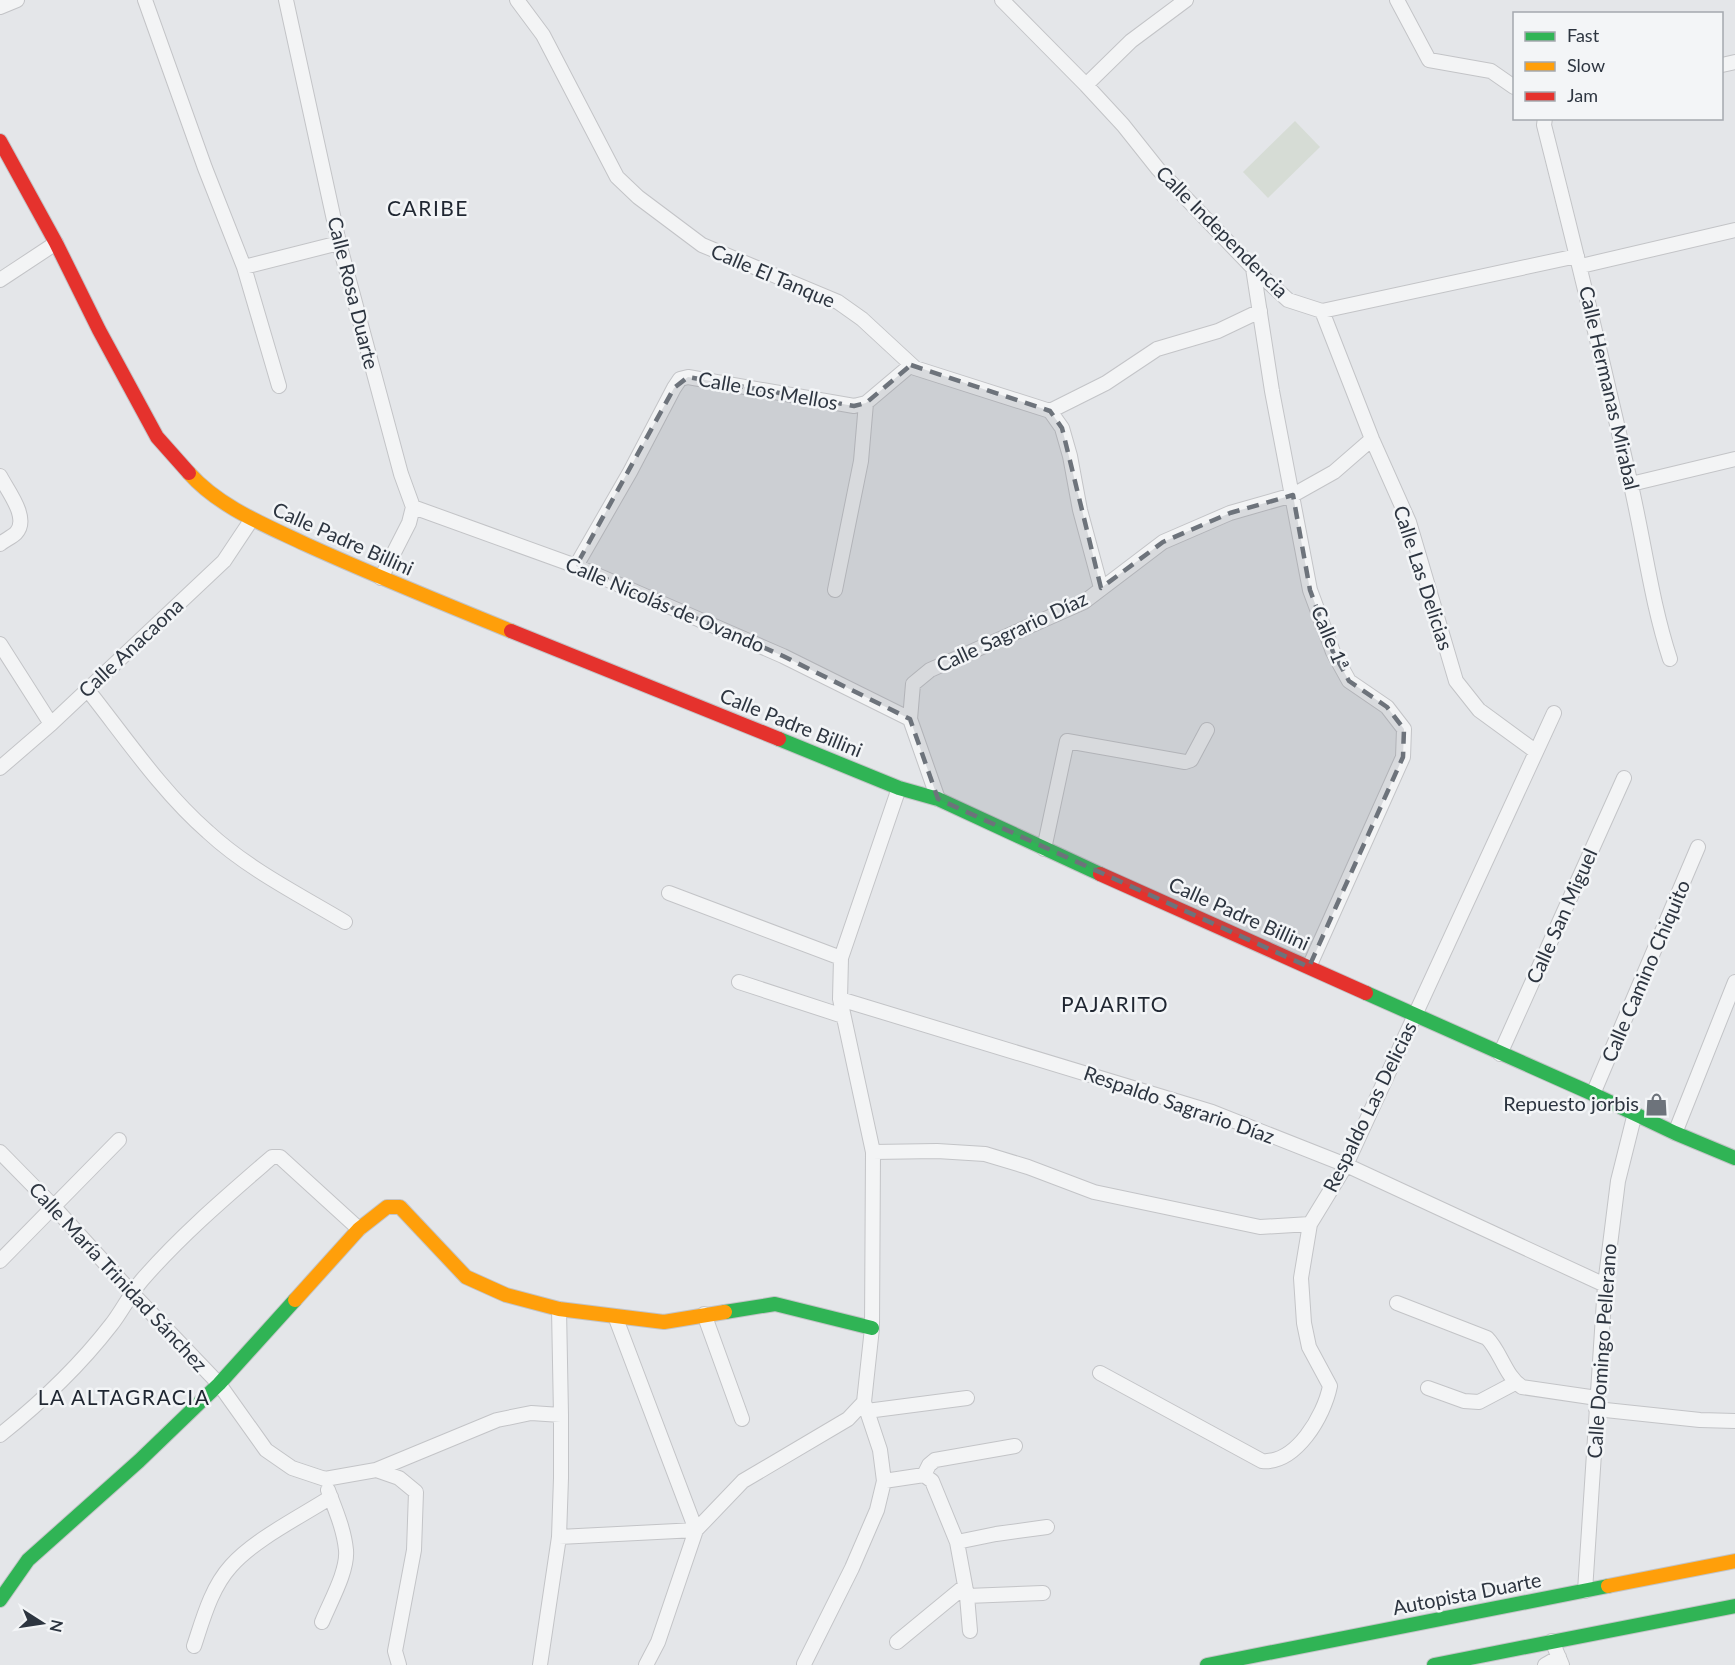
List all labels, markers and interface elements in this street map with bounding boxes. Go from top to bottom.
legend [1513,12,1723,120]
text: Fast [1567,24,1600,46]
text: Slow [1567,54,1605,76]
text: Jam [1567,84,1598,106]
street label: Calle Independencia [1152,160,1294,302]
district label: CARIBE [387,195,469,220]
street label: Calle Rosa Duarte [323,214,385,372]
street label: Calle El Tanque [708,238,839,312]
street label: Calle Hermanas Mirabal [1575,283,1645,492]
street label: Calle Los Mellos [696,366,840,414]
street label: Calle Padre Billini [269,496,418,580]
street label: Calle Las Delicias [1389,502,1459,653]
street label: Calle Nicolás de Ovando [562,551,769,657]
street label: Calle Sagrario Díaz [932,586,1091,677]
street label: Calle Anacaona [73,593,188,702]
street label: Calle 1ª [1307,602,1355,673]
street label: Calle Padre Billini [717,683,866,762]
street label: Calle San Miguel [1521,844,1602,987]
street label: Calle Padre Billini [1165,871,1314,955]
street label: Calle Camino Chiquito [1596,876,1694,1065]
district label: PAJARITO [1061,991,1169,1016]
street label: Respaldo Las Delicias [1317,1017,1421,1196]
street label: Respaldo Sagrario Díaz [1081,1060,1278,1148]
place label: Repuesto jorbis [1503,1091,1639,1115]
shop icon: Repuesto jorbis [1644,1091,1670,1117]
street label: Calle María Trinidad Sánchez [25,1177,213,1376]
street label: Calle Domingo Pellerano [1582,1243,1620,1459]
district label: LA ALTAGRACIA [38,1384,210,1409]
street label: Autopista Duarte [1390,1567,1543,1619]
north arrow [12,1593,72,1653]
text: N [47,1618,68,1634]

